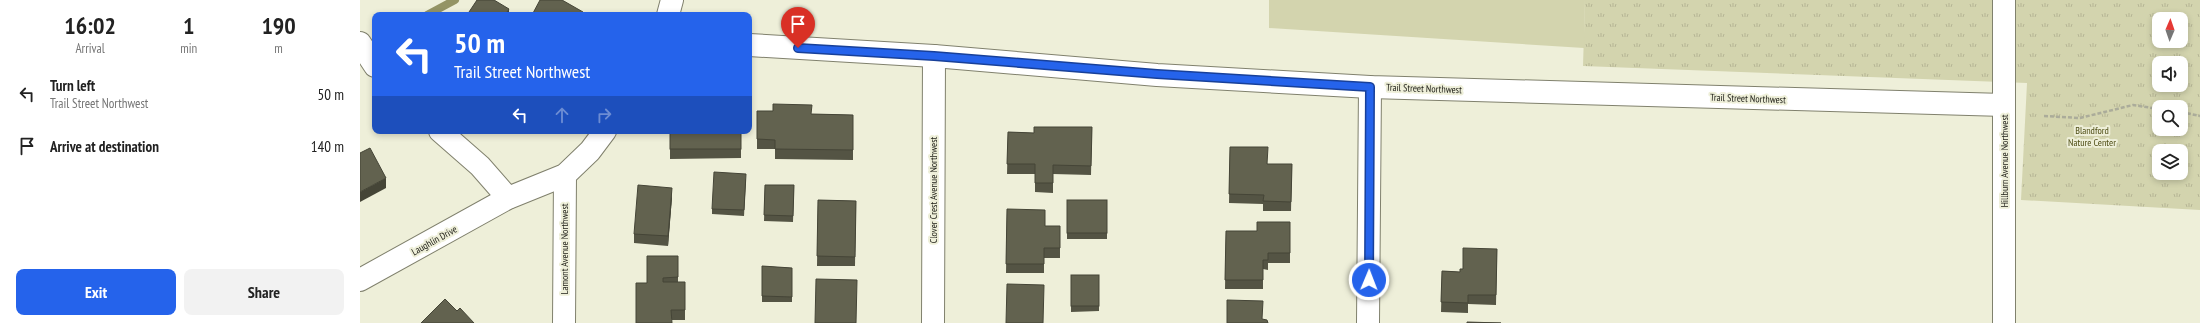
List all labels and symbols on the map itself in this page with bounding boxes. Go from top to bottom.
pin [781,7.0,815,48]
north arrow [2152,12,2188,48]
street label: Trail Street Northwest [1386,81,1462,96]
street label: Trail Street Northwest [1710,91,1786,106]
street label: Hillburn Avenue Northwest [1998,114,2011,208]
park label: Blandford Nature Center [2068,124,2116,149]
street label: Clover Crest Avenue Northwest [927,136,940,243]
street label: Lamont Avenue Northwest [558,203,571,295]
street label: Laughlin Drive [409,223,459,258]
position arrow [1348,259,1390,301]

